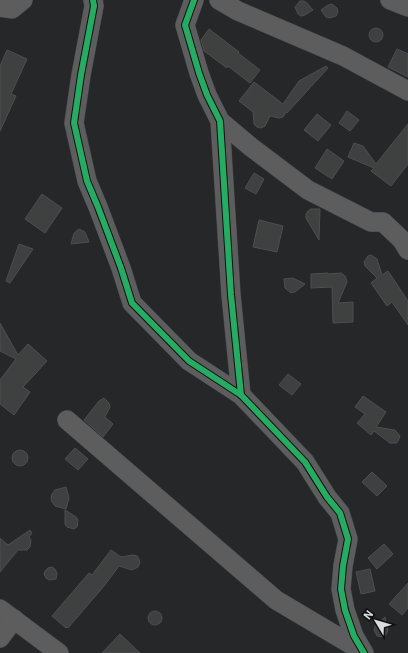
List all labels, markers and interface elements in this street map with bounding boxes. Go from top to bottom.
north arrow [356,601,396,641]
text: N [361,608,376,622]

